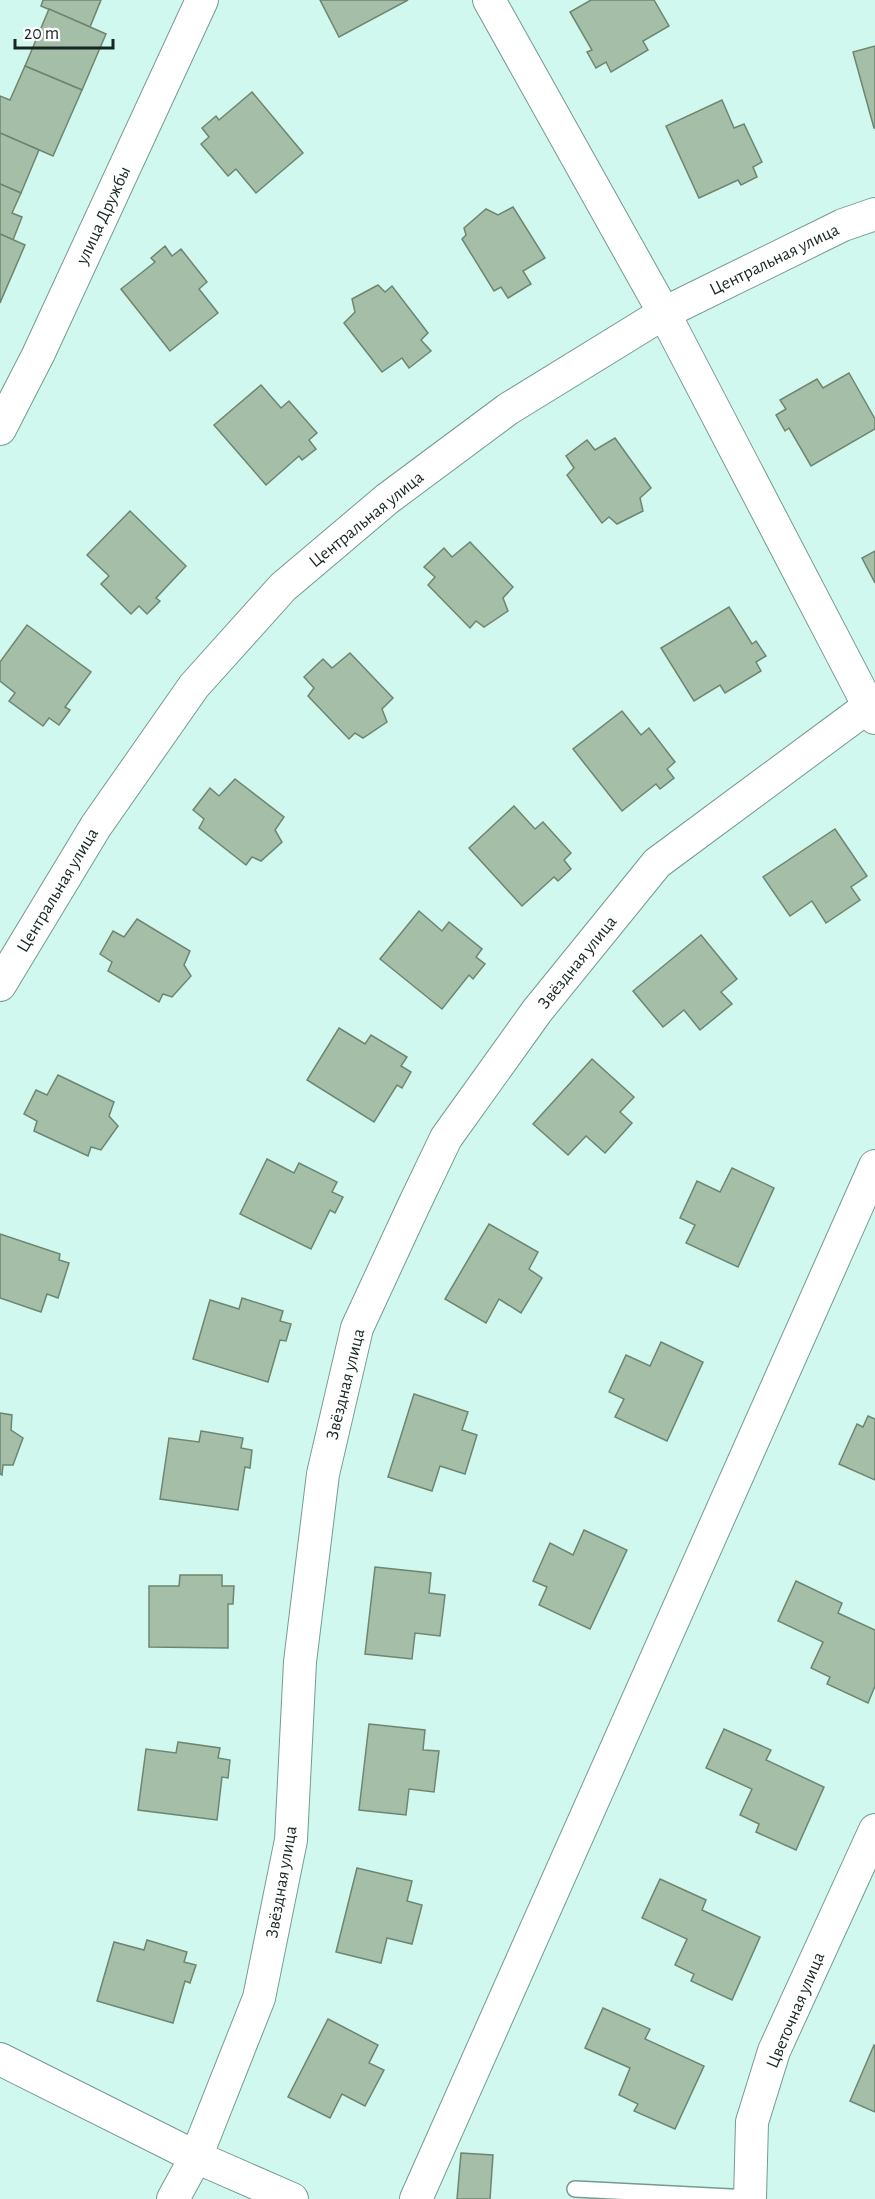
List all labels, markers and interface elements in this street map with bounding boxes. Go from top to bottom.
scale bar [15,12,112,50]
text: 20 m [24,25,59,43]
street label: улица Дружбы [72,163,134,268]
street label: Центральная улица [707,221,842,299]
street label: Центральная улица [306,468,427,571]
street label: Центральная улица [14,825,102,956]
street label: Звёздная улица [535,913,621,1013]
street label: Звёздная улица [323,1327,368,1442]
street label: Звёздная улица [263,1825,301,1940]
street label: Цветочная улица [763,1950,828,2071]

